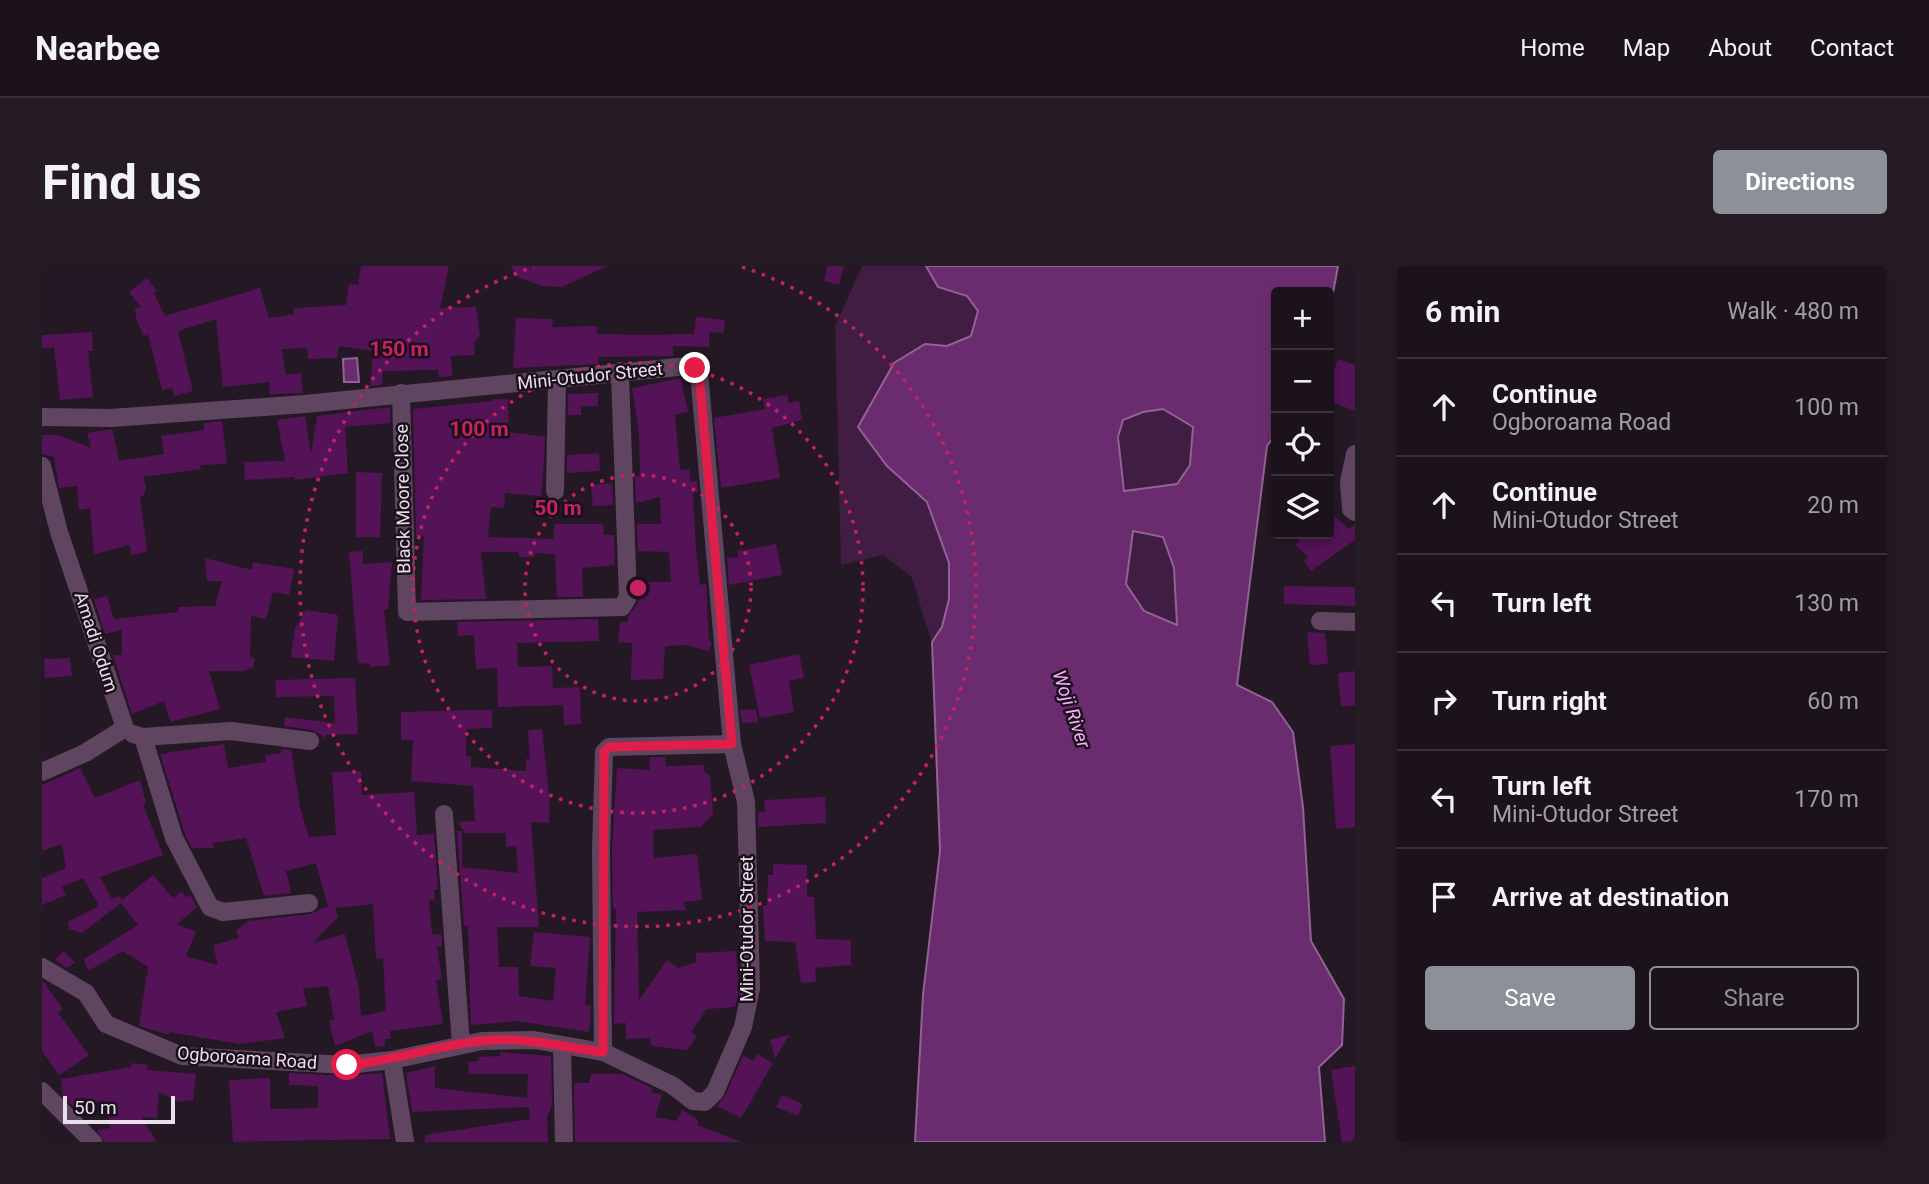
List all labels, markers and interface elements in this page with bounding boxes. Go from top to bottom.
text: Nearbee [35,29,160,68]
text: Home [1520,34,1585,62]
text: Map [1623,34,1670,62]
text: About [1708,34,1772,62]
text: Contact [1810,34,1894,62]
button: Directions [1713,150,1887,214]
text: Find us [42,154,202,211]
map controls [1271,287,1334,539]
button: + [1271,287,1334,350]
text: 6 min [1425,294,1500,329]
text: Walk · 480 m [1727,298,1859,325]
text: 150 m [369,337,429,361]
button: − [1271,350,1334,413]
route end [679,352,710,383]
street label: Mini-Otudor Street [516,357,664,394]
text: Continue [1492,379,1597,409]
icon: ahead [1425,388,1463,426]
text: 100 m [1794,394,1859,421]
text: Ogboroama Road [1492,409,1671,436]
button: locate [1271,413,1334,476]
text: 100 m [449,417,509,441]
street label: Black Moore Close [391,424,414,574]
button: layers [1271,476,1334,539]
text: Continue [1492,477,1597,507]
icon: ahead [1425,486,1463,524]
text: 20 m [1807,492,1859,519]
text: 50 m [534,496,582,520]
text: Mini-Otudor Street [1492,507,1679,534]
centre of rings [626,576,650,600]
icon: left [1425,584,1463,622]
text: Turn left [1492,588,1591,618]
street label: Amadi Odum [70,589,123,695]
text: 130 m [1794,590,1859,617]
water label: Woji River [1048,667,1096,752]
icon: right [1425,682,1463,720]
text: Turn right [1492,686,1607,716]
text: 60 m [1807,688,1859,715]
text: Turn left [1492,771,1591,801]
icon: left [1425,780,1463,818]
text: 170 m [1794,786,1859,813]
text: Mini-Otudor Street [1492,801,1679,828]
street label: Mini-Otudor Street [736,856,757,1002]
icon: arrive [1425,878,1463,916]
text: Arrive at destination [1492,882,1729,912]
button: Save [1425,966,1635,1030]
button: Share [1649,966,1859,1030]
street label: Ogboroama Road [176,1042,318,1073]
route start [331,1049,362,1080]
scale bar [63,1093,175,1125]
text: 50 m [74,1096,117,1119]

